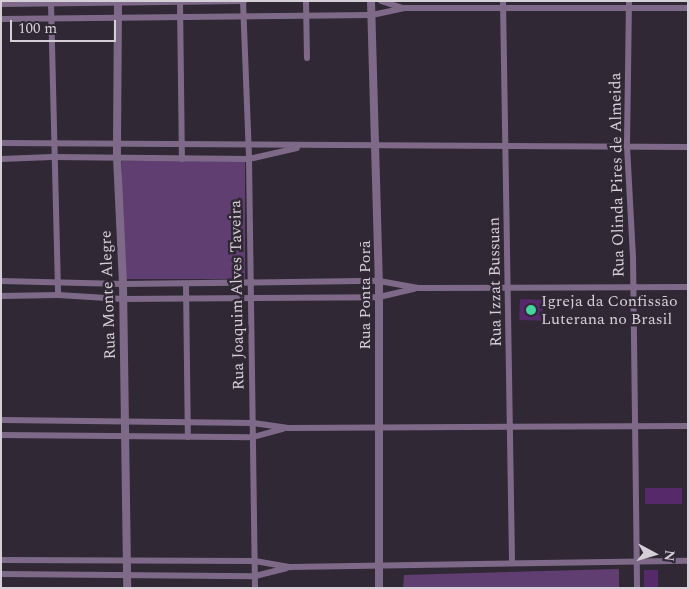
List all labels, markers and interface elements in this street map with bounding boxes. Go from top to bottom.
scale bar [12,10,119,42]
text: 100 m [18,17,57,40]
street label: Rua Olinda Pires de Almeida [606,72,628,278]
street label: Rua Joaquim Alves Taveira [226,200,248,390]
street label: Rua Izzat Bussuan [484,217,506,347]
street label: Rua Monte Alegre [96,230,120,360]
street label: Rua Ponta Porã [355,240,375,350]
place label: Igreja da Confissão Luterana no Brasil [541,291,678,329]
marker: Igreja da Confissão Luterana no Brasil [525,304,537,316]
north arrow [629,529,679,579]
text: N [658,549,680,562]

